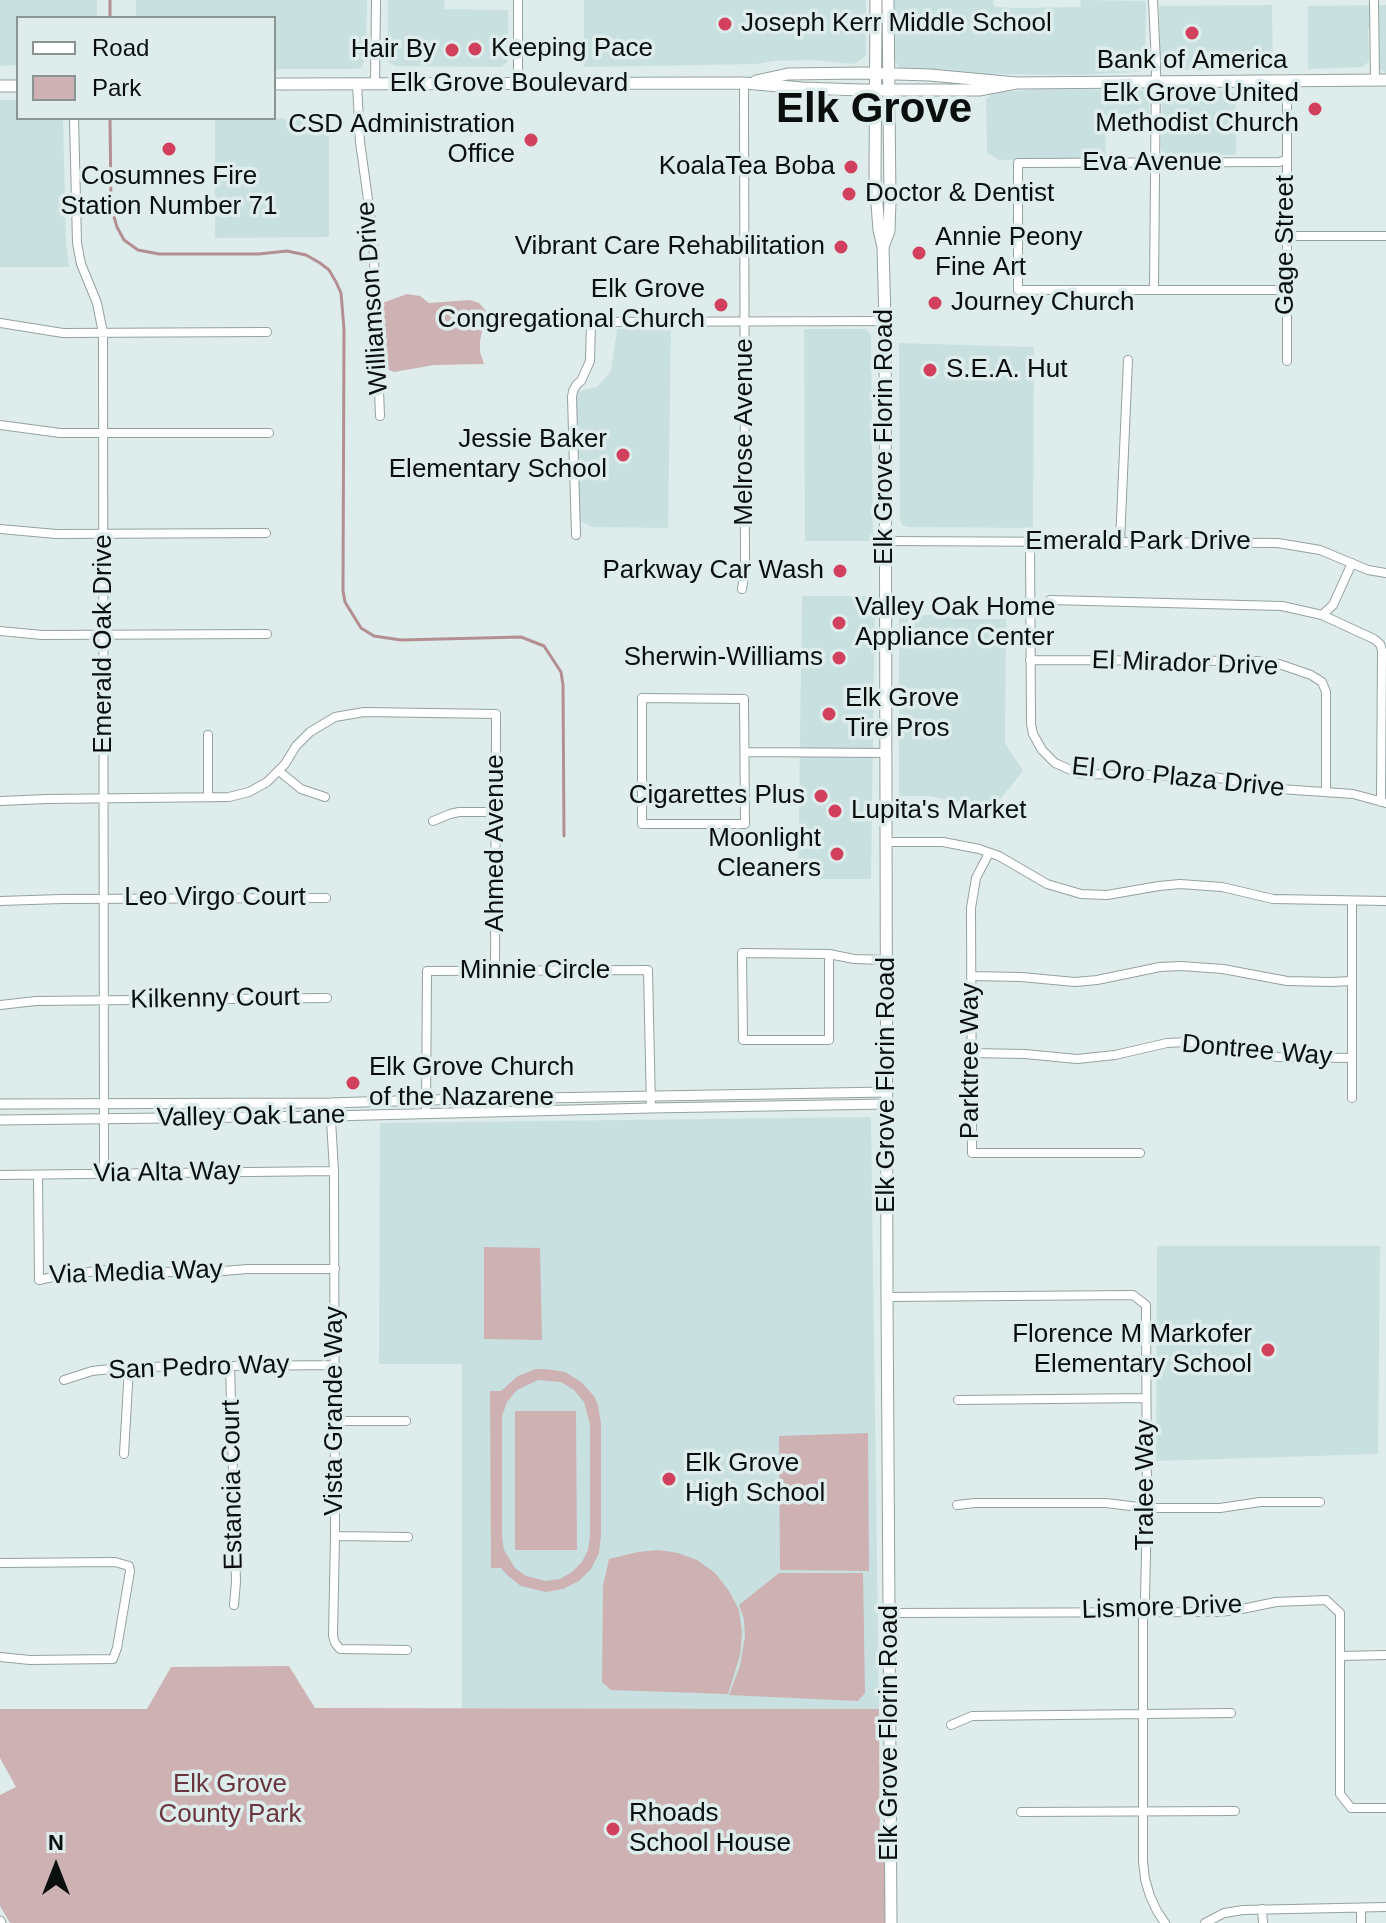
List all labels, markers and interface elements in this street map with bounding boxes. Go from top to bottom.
place label: Joseph Kerr Middle School [741,8,1052,40]
marker: Joseph Kerr Middle School [716,15,734,33]
legend [16,16,276,120]
marker: Bank of America [1183,24,1201,42]
place label: Keeping Pace [491,33,653,65]
text: Road [92,34,149,61]
place label: Hair By [351,34,436,66]
marker: Keeping Pace [466,40,484,58]
marker: Hair By [443,41,461,59]
place label: Bank of America [1097,45,1287,77]
street label: Elk Grove Boulevard [390,68,628,100]
text: Park [92,74,141,101]
place label: Elk Grove United Methodist Church [1095,78,1299,140]
district label: Elk Grove [776,85,972,135]
marker: Elk Grove United Methodist Church [1306,100,1324,118]
place label: CSD Administration Office [288,109,515,170]
marker: CSD Administration Office [522,131,540,149]
marker: Cosumnes Fire Station Number 71 [160,140,178,158]
street label: Eva Avenue [1082,147,1222,179]
place label: KoalaTea Boba [659,151,835,183]
marker: KoalaTea Boba [842,158,860,176]
place label: Cosumnes Fire Station Number 71 [61,161,277,222]
street label: Gage Street [1270,175,1302,315]
place label: Doctor & Dentist [865,178,1054,210]
marker: Doctor & Dentist [840,185,858,203]
street label: Williamson Drive [351,200,395,396]
place label: Annie Peony Fine Art [935,222,1082,284]
place label: Vibrant Care Rehabilitation [515,231,825,263]
marker: Vibrant Care Rehabilitation [832,238,850,256]
marker: Annie Peony Fine Art [910,244,928,262]
place label: Elk Grove Congregational Church [438,274,705,336]
place label: Journey Church [951,287,1135,319]
marker: Journey Church [926,294,944,312]
marker: Elk Grove Congregational Church [712,296,730,314]
street label: Elk Grove Florin Road [869,309,901,565]
street label: Melrose Avenue [729,338,761,526]
place label: S.E.A. Hut [946,354,1067,386]
marker: S.E.A. Hut [921,361,939,379]
place label: Jessie Baker Elementary School [389,424,607,486]
marker: Jessie Baker Elementary School [614,446,632,464]
street label: Emerald Park Drive [1025,526,1251,558]
street label: Emerald Oak Drive [88,534,120,754]
place label: Parkway Car Wash [602,555,824,587]
marker: Parkway Car Wash [831,562,849,580]
place label: Valley Oak Home Appliance Center [855,592,1055,654]
marker: Valley Oak Home Appliance Center [830,614,848,632]
place label: Sherwin-Williams [624,642,823,674]
street label: El Mirador Drive [1091,645,1279,683]
marker: Sherwin-Williams [830,649,848,667]
place label: Elk Grove Tire Pros [845,683,959,744]
marker: Elk Grove Tire Pros [820,705,838,723]
street label: El Oro Plaza Drive [1070,751,1286,805]
street label: Ahmed Avenue [480,754,512,932]
place label: Cigarettes Plus [629,780,805,812]
marker: Cigarettes Plus [812,787,830,805]
place label: Lupita's Market [851,795,1026,827]
marker: Lupita's Market [826,802,844,820]
place label: Moonlight Cleaners [708,823,821,884]
marker: Moonlight Cleaners [828,845,846,863]
street label: Leo Virgo Court [124,882,306,914]
street label: Minnie Circle [460,955,610,987]
street label: Elk Grove Florin Road [871,957,903,1213]
street label: Kilkenny Court [130,982,300,1016]
street label: Parktree Way [955,983,987,1139]
street label: Dontree Way [1181,1029,1333,1073]
place label: Elk Grove Church of the Nazarene [369,1052,574,1114]
marker: Elk Grove Church of the Nazarene [344,1074,362,1092]
street label: Valley Oak Lane [156,1100,346,1134]
street label: Via Alta Way [93,1156,241,1190]
street label: Via Media Way [49,1254,223,1292]
street label: Vista Grande Way [319,1306,351,1516]
place label: Florence M Markofer Elementary School [1012,1319,1252,1380]
marker: Florence M Markofer Elementary School [1259,1341,1277,1359]
street label: San Pedro Way [108,1349,290,1387]
street label: Estancia Court [216,1399,250,1571]
street label: Tralee Way [1130,1420,1162,1550]
place label: Elk Grove High School [685,1448,825,1510]
marker: Elk Grove High School [660,1470,678,1488]
street label: Lismore Drive [1081,1590,1243,1626]
street label: Elk Grove Florin Road [874,1605,906,1861]
park label: Elk Grove County Park [158,1769,302,1830]
place label: Rhoads School House [629,1798,791,1860]
marker: Rhoads School House [604,1820,622,1838]
north arrow [16,1827,96,1907]
text: N [48,1830,64,1855]

